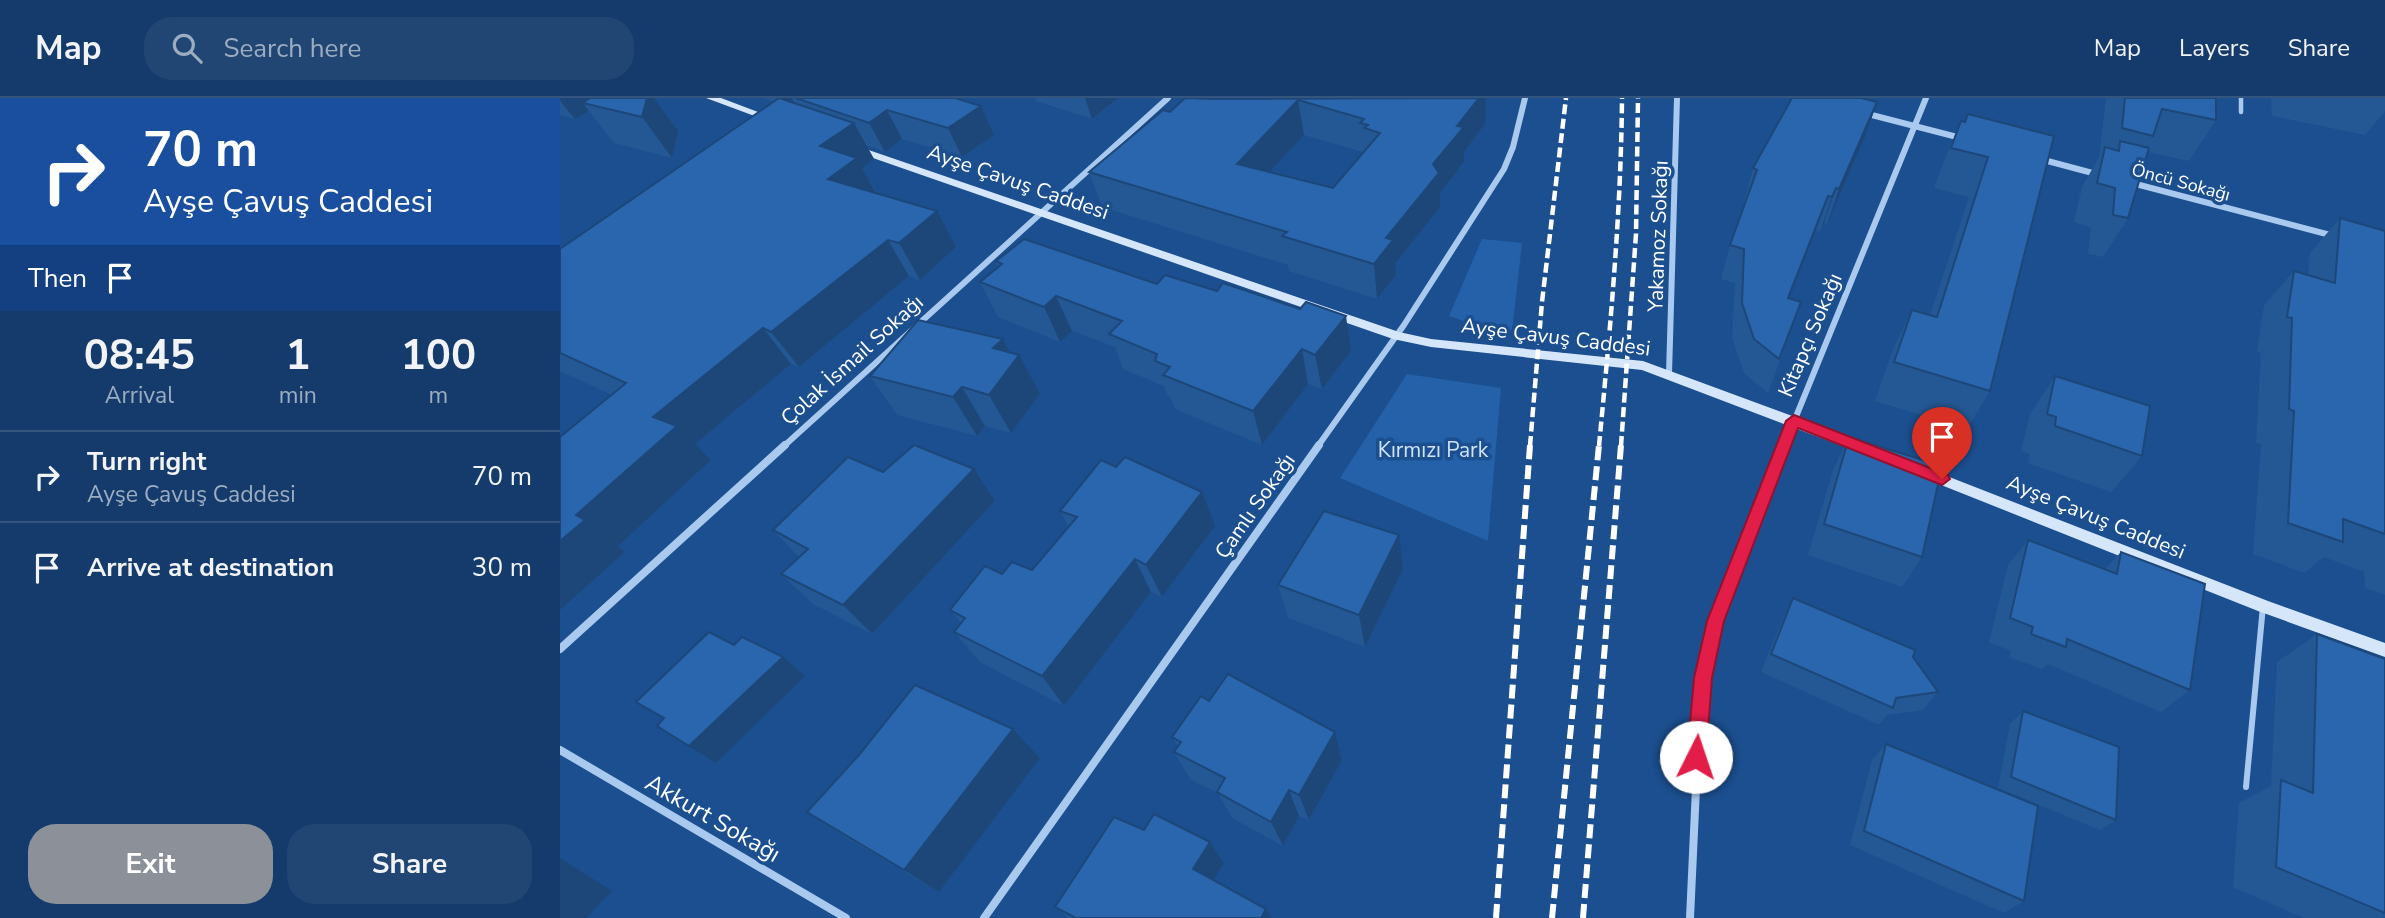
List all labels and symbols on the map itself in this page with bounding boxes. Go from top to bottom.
street label: Ayşe Çavuş Caddesi [923,138,1113,226]
street label: Öncü Sokağı [2129,157,2233,207]
street label: Yakamoz Sokağı [1641,160,1675,313]
street label: Kitapçı Sokağı [1771,269,1849,401]
street label: Çolak İsmail Sokağı [775,288,929,432]
street label: Ayşe Çavuş Caddesi [1460,311,1652,363]
pin [1912,407,1972,479]
park label: Kırmızı Park [1378,436,1489,464]
street label: Çamlı Sokağı [1208,448,1302,564]
street label: Ayşe Çavuş Caddesi [2002,468,2190,566]
position arrow [1659,720,1733,794]
street label: Akkurt Sokağı [640,766,786,870]

